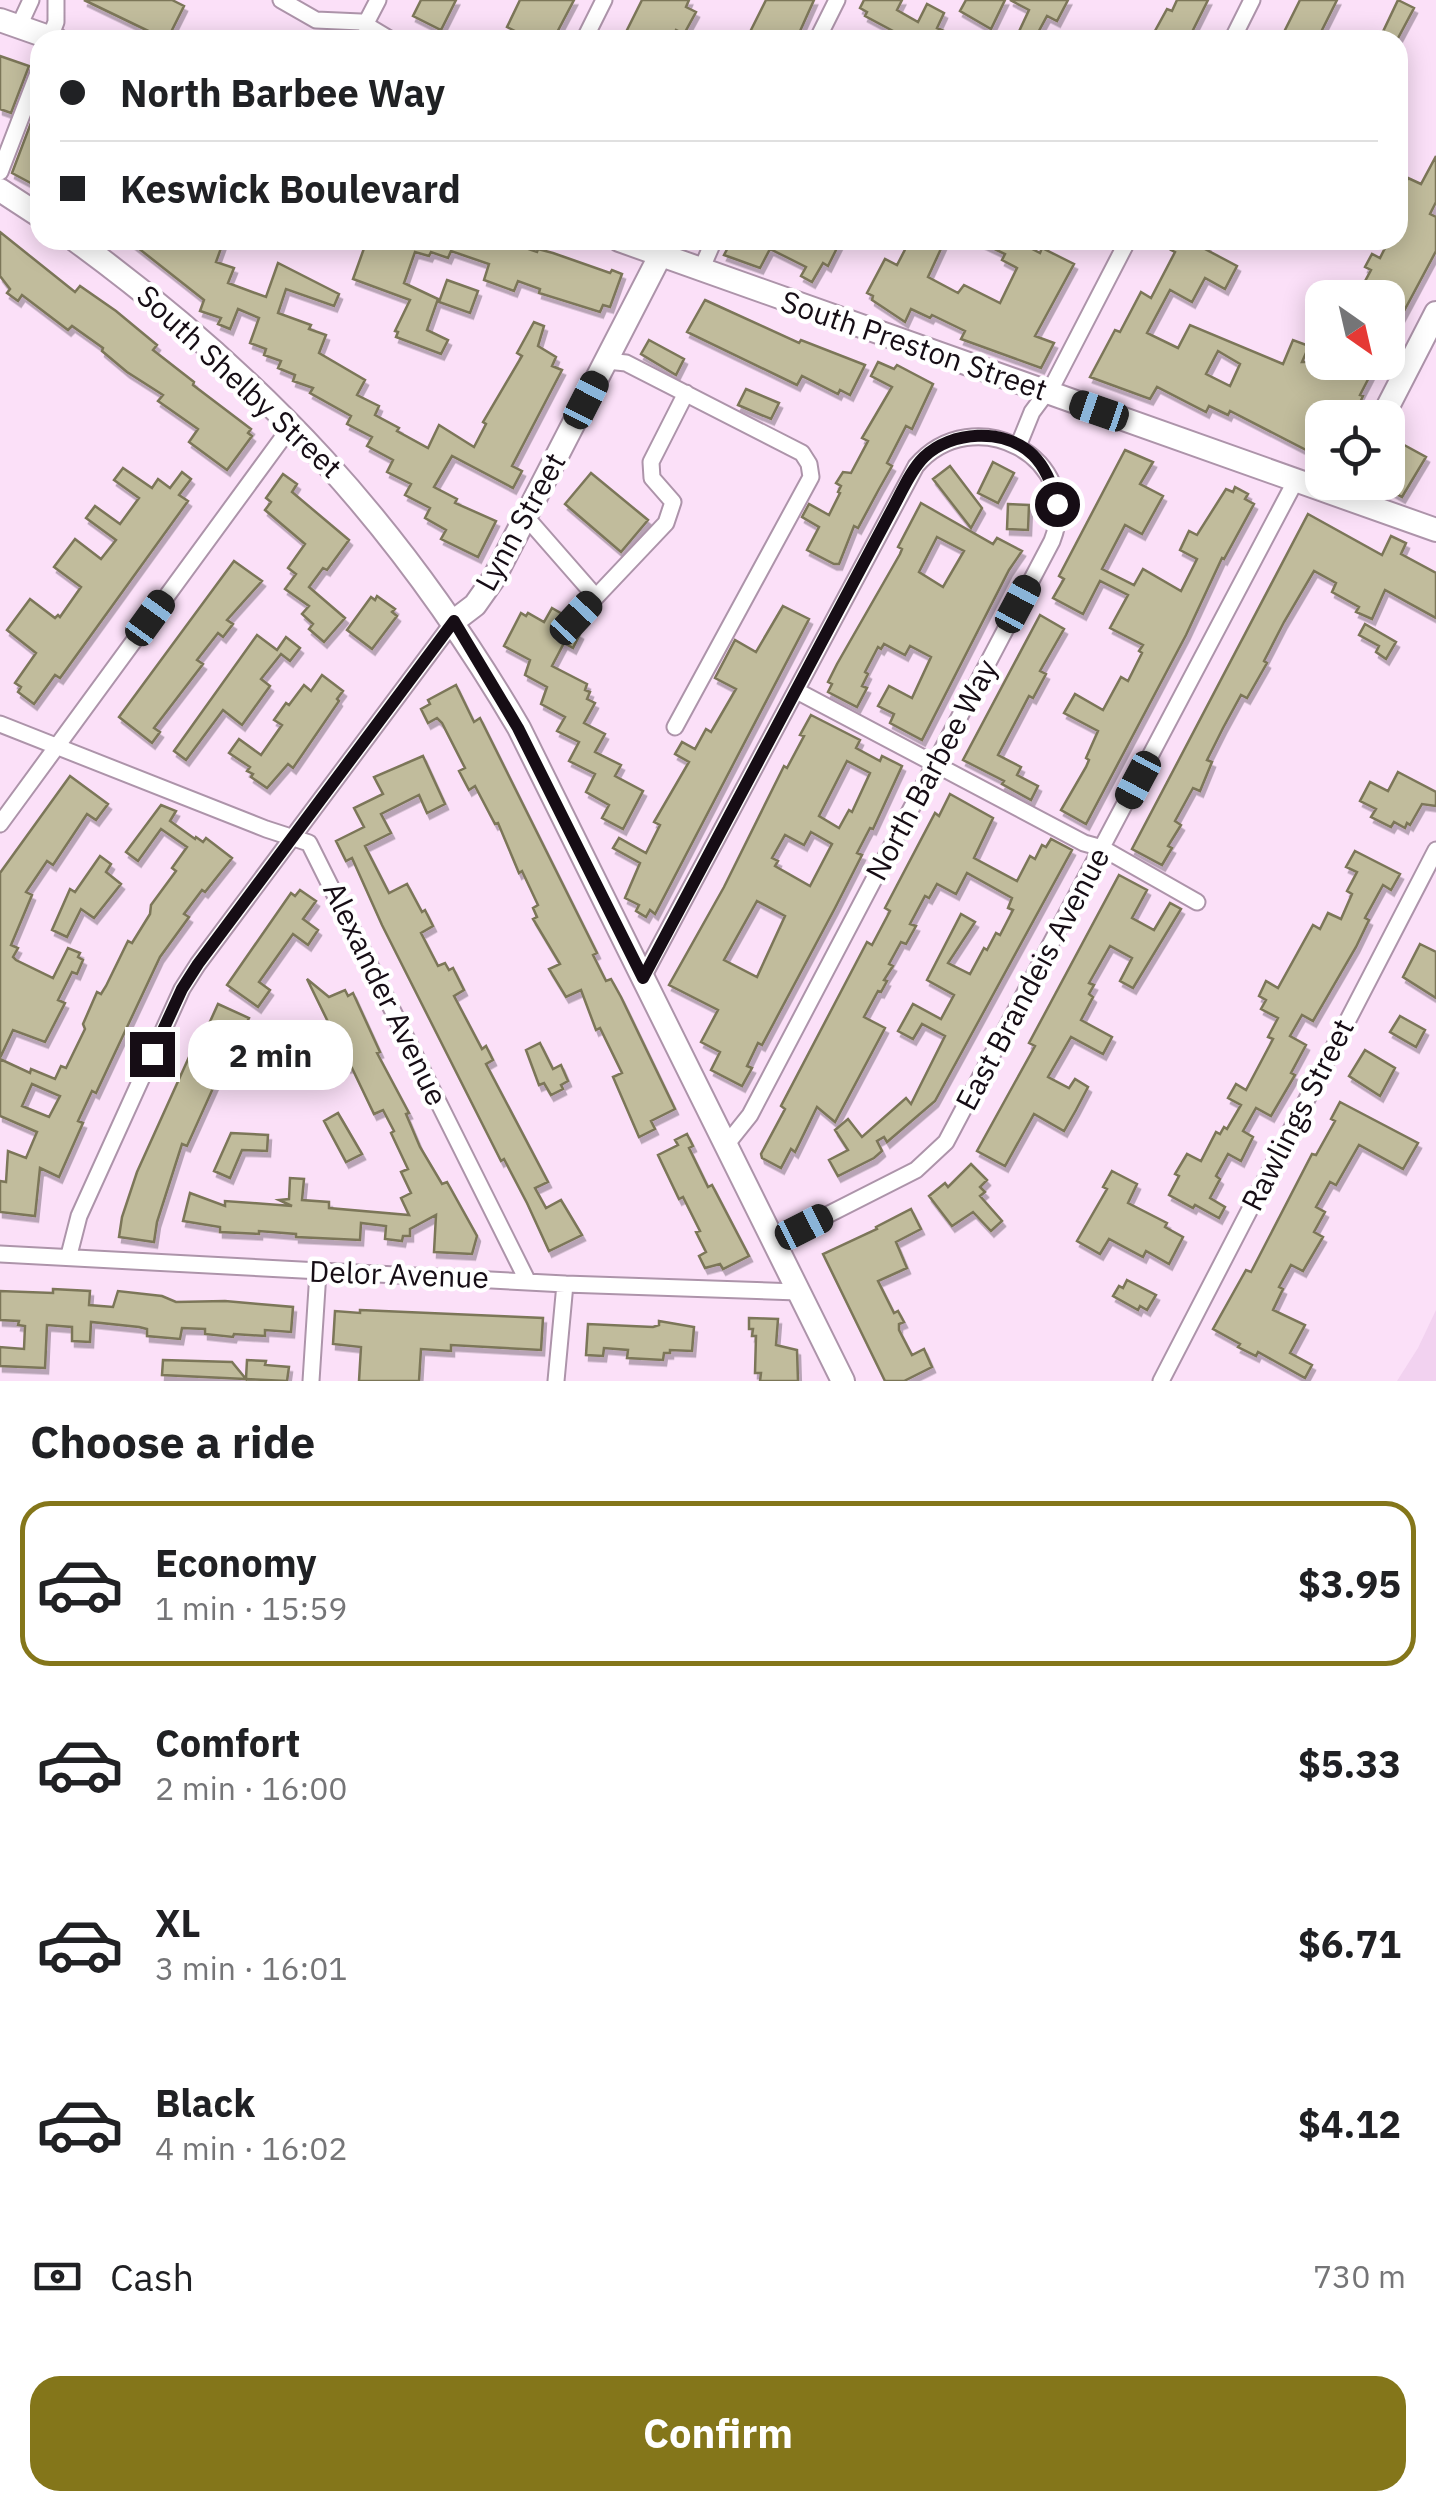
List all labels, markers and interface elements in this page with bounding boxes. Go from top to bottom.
text: North Barbee Way [120,68,445,117]
text: Keswick Boulevard [120,164,461,213]
street label: South Shelby Street [129,276,351,486]
north arrow [1305,280,1405,380]
map controls [1305,280,1405,500]
street label: South Preston Street [776,281,1053,408]
car [559,366,613,434]
car [1066,387,1132,435]
button: locate [1305,400,1405,500]
street label: Lynn Street [466,445,574,597]
route start [1035,482,1080,527]
car [991,570,1045,638]
car [120,585,180,651]
car [545,586,607,650]
street label: North Barbee Way [856,652,1005,887]
car [1111,746,1165,814]
street label: East Brandeis Avenue [946,840,1118,1116]
street label: Alexander Avenue [315,875,457,1112]
street label: Rawlings Street [1232,1012,1362,1217]
callout: 2 min [187,1019,352,1089]
route end [130,1032,175,1077]
text: 2 min [229,1034,312,1076]
car [770,1200,838,1254]
street label: Delor Avenue [309,1251,490,1296]
text: Choose a ride [30,1412,315,1470]
text: Economy [155,1538,317,1587]
icon: car [35,1539,125,1629]
text: $3.95 [1298,1559,1401,1608]
text: 1 min · 15:59 [155,1587,348,1629]
text: Comfort [155,1718,300,1767]
icon: car [35,1719,125,1809]
text: $5.33 [1298,1739,1401,1788]
text: 2 min · 16:00 [155,1767,348,1809]
text: XL [155,1898,201,1947]
icon: car [35,1899,125,1989]
text: $6.71 [1298,1919,1401,1968]
text: 3 min · 16:01 [155,1947,348,1989]
text: Black [155,2078,255,2127]
icon: car [35,2079,125,2169]
text: $4.12 [1298,2099,1401,2148]
text: 4 min · 16:02 [155,2127,348,2169]
icon: cash [30,2249,85,2304]
text: Cash [110,2252,194,2301]
text: 730 m [1313,2255,1406,2297]
button: Confirm [30,2376,1406,2491]

